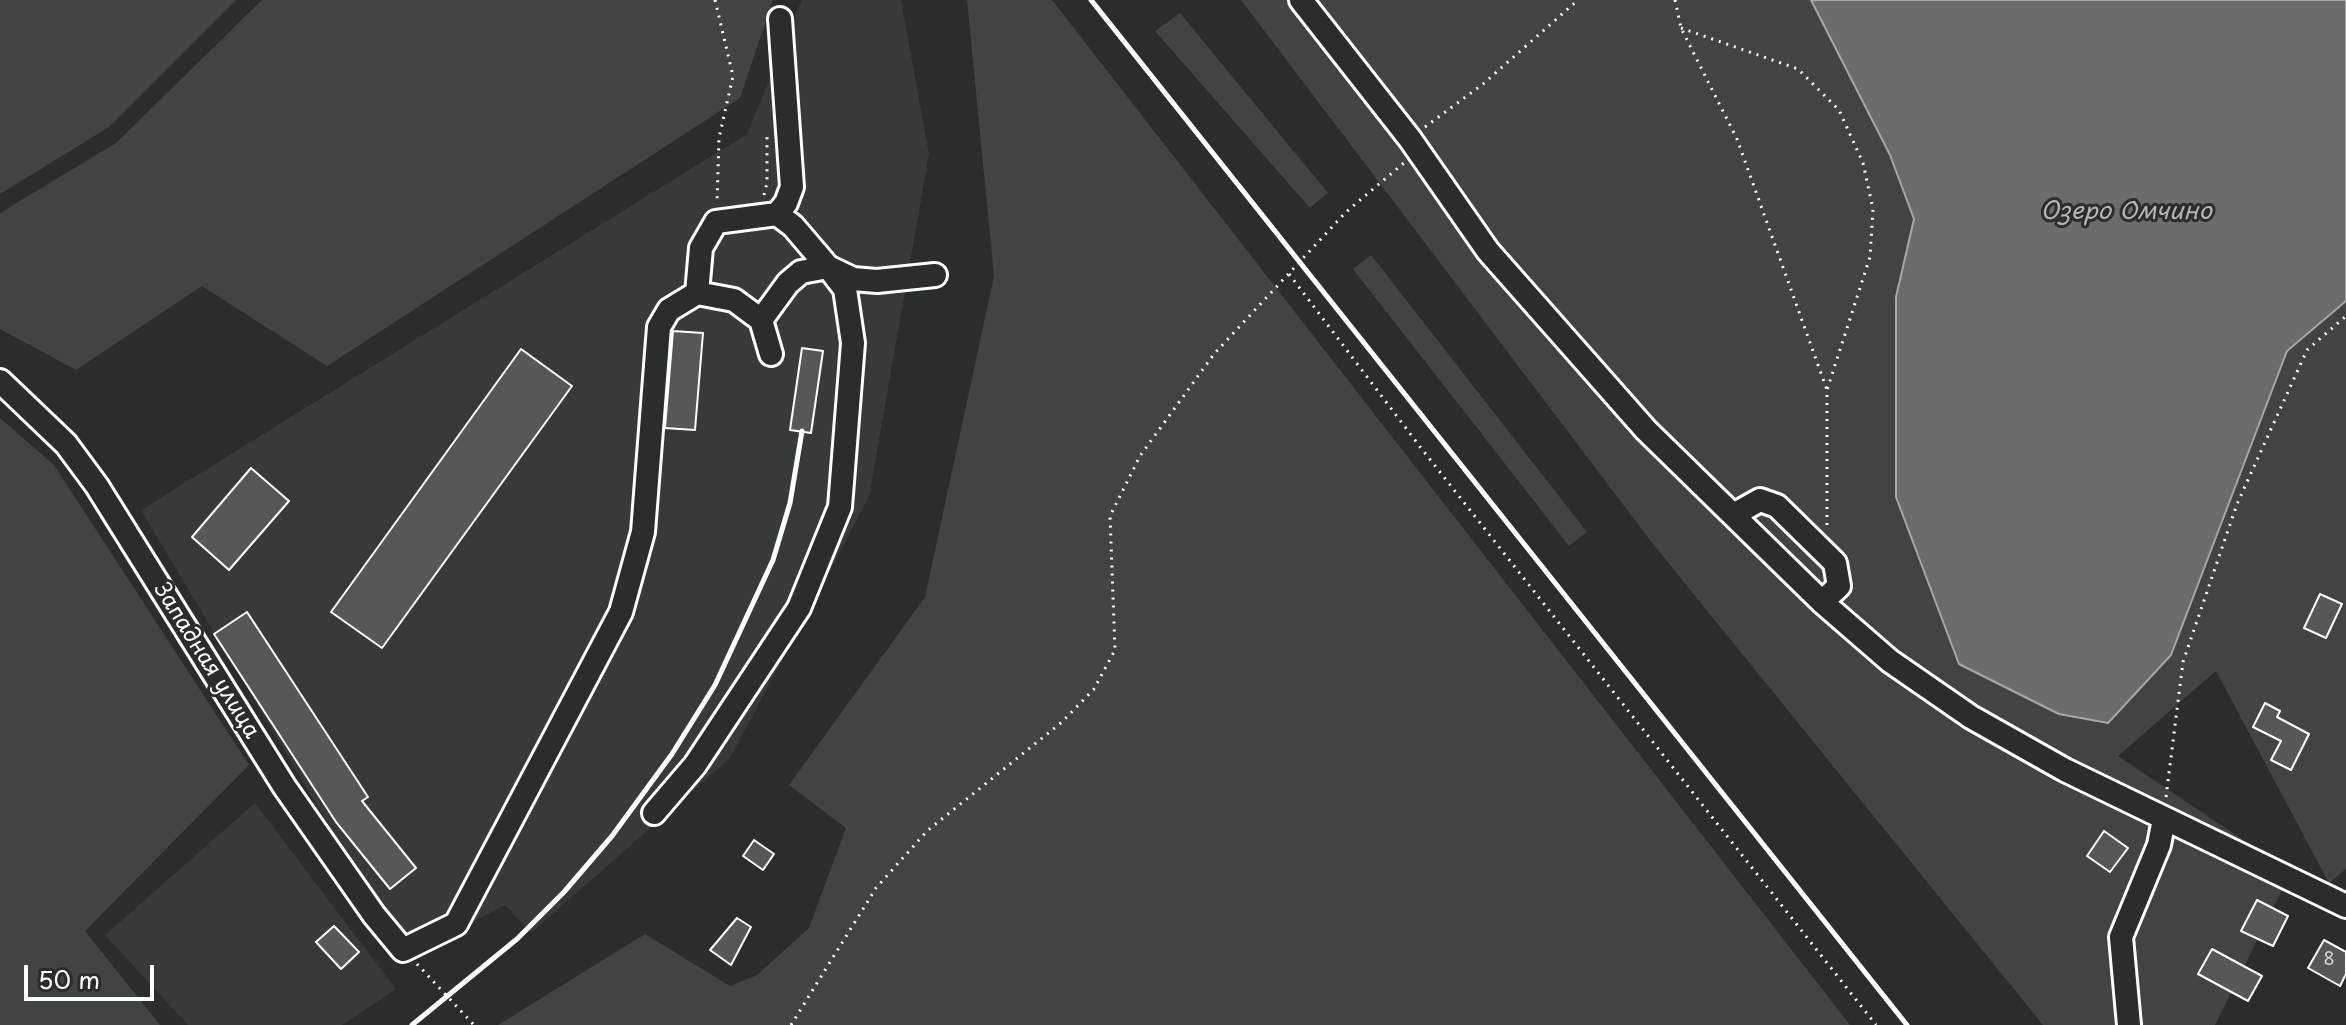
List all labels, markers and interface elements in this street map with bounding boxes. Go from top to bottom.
water label: Озеро Омчино [2040,198,2212,226]
street label: Западная улица [147,578,265,744]
scale bar [28,949,158,999]
house number: 8 [2323,949,2335,971]
text: 50 m [38,961,100,997]

